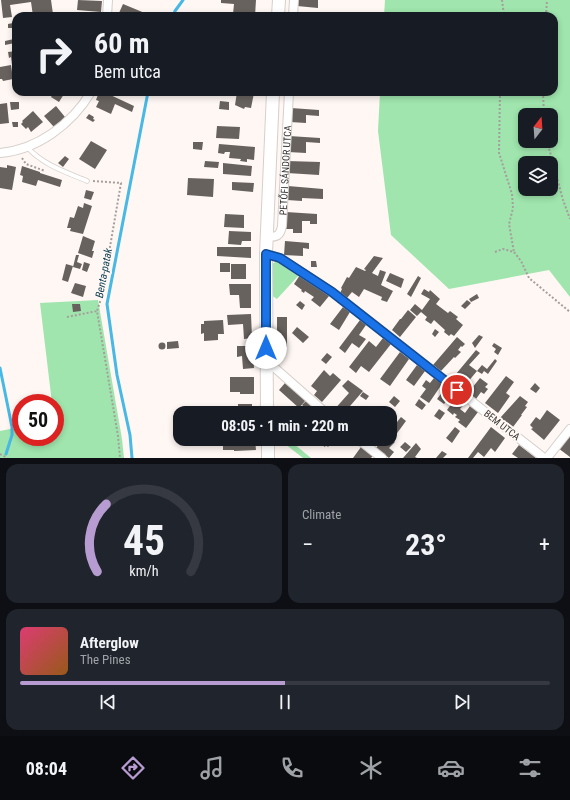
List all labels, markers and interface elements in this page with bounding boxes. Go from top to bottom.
text: 60 m [94,27,150,60]
icon: right [28,28,80,80]
text: Bem utca [94,61,161,82]
north arrow [518,108,558,148]
map controls [518,108,558,196]
street label: PETŐFI SÁNDOR UTCA [277,125,293,216]
button: layers [518,156,558,196]
water label: Benta-patak [93,247,115,299]
position arrow [245,327,287,369]
pin [440,373,474,407]
icon: arrive [446,379,468,401]
speed limit sign: 50 [12,394,64,446]
street label: BEM UTCA [482,408,522,443]
text: 08:05 · 1 min · 220 m [221,417,349,435]
text: Climate [302,507,341,522]
text: 45 [123,515,165,564]
text: 23° [405,527,447,562]
text: − [302,532,313,557]
text: + [539,532,550,557]
text: km/h [129,562,159,578]
text: Afterglow [80,634,139,652]
text: The Pines [80,652,131,667]
icon: previous [97,691,119,713]
icon: pause [274,691,296,713]
icon: next [451,691,473,713]
icon: directions [119,754,147,782]
icon: music [198,754,226,782]
icon: phone [278,754,306,782]
icon: climate [357,754,385,782]
icon: car [437,754,465,782]
icon: filters [516,754,544,782]
text: 08:04 [26,758,67,779]

